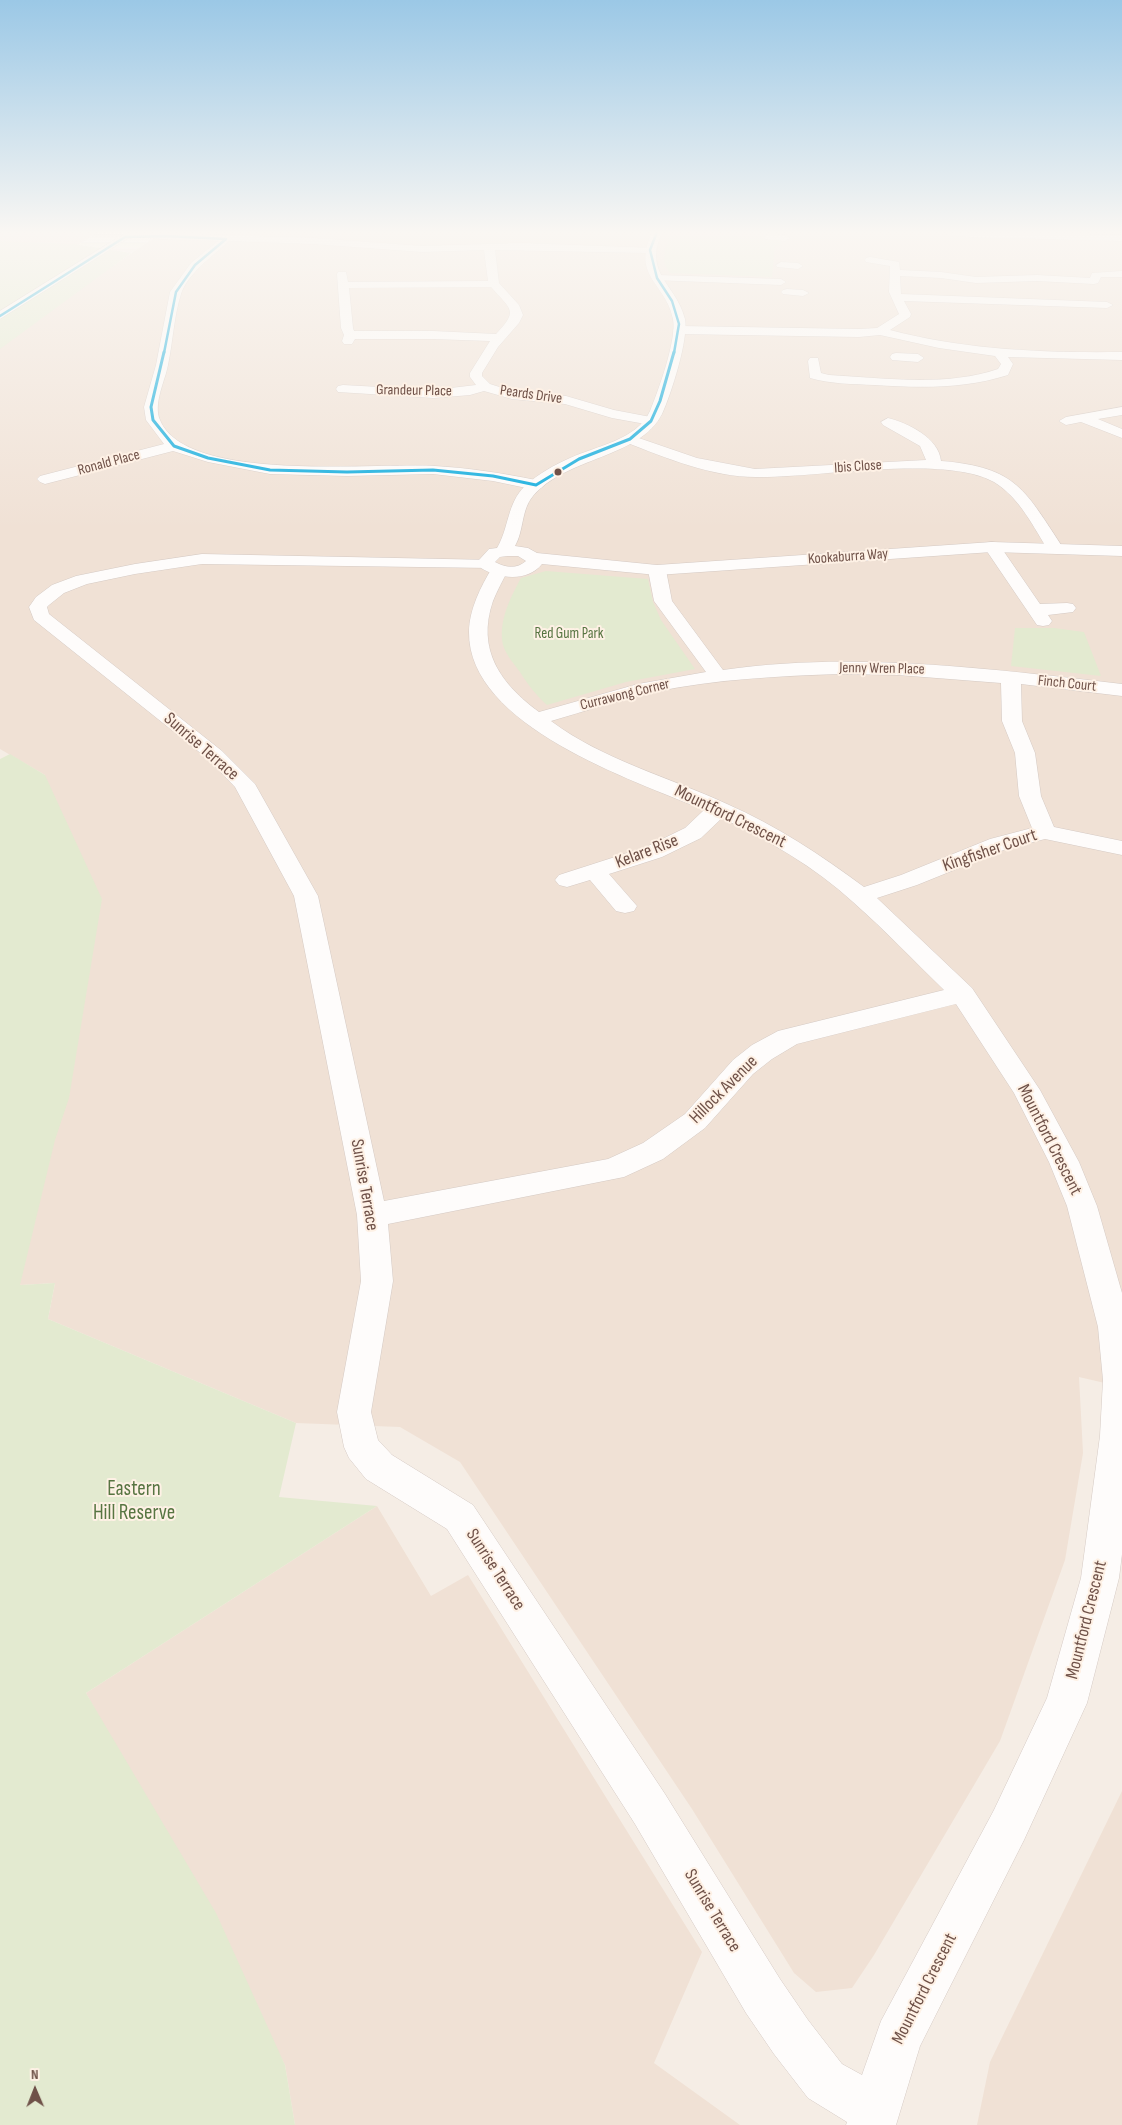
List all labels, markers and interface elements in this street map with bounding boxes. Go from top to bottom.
street label: Grandeur Place [376,381,452,401]
street label: Peards Drive [499,382,563,408]
street label: Ronald Place [76,446,142,480]
street label: Ibis Close [834,456,882,478]
unlabelled marker [553,467,563,477]
street label: Kookaburra Way [807,545,889,569]
park label: Red Gum Park [534,625,604,643]
street label: Jenny Wren Place [839,659,925,679]
street label: Finch Court [1037,672,1097,696]
street label: Currawong Corner [579,675,671,715]
street label: Sunrise Terrace [159,708,243,786]
street label: Mountford Crescent [671,781,789,853]
street label: Kingfisher Court [940,825,1040,877]
street label: Kelare Rise [612,830,682,874]
street label: Hillock Avenue [685,1051,763,1129]
street label: Mountford Crescent [1012,1081,1086,1199]
street label: Sunrise Terrace [345,1137,383,1233]
park label: Eastern Hill Reserve [93,1477,175,1527]
street label: Sunrise Terrace [461,1525,529,1615]
street label: Mountford Crescent [1062,1558,1112,1682]
street label: Sunrise Terrace [679,1866,745,1956]
street label: Mountford Crescent [888,1930,962,2048]
north arrow [10,2065,60,2115]
text: N [31,2066,39,2083]

